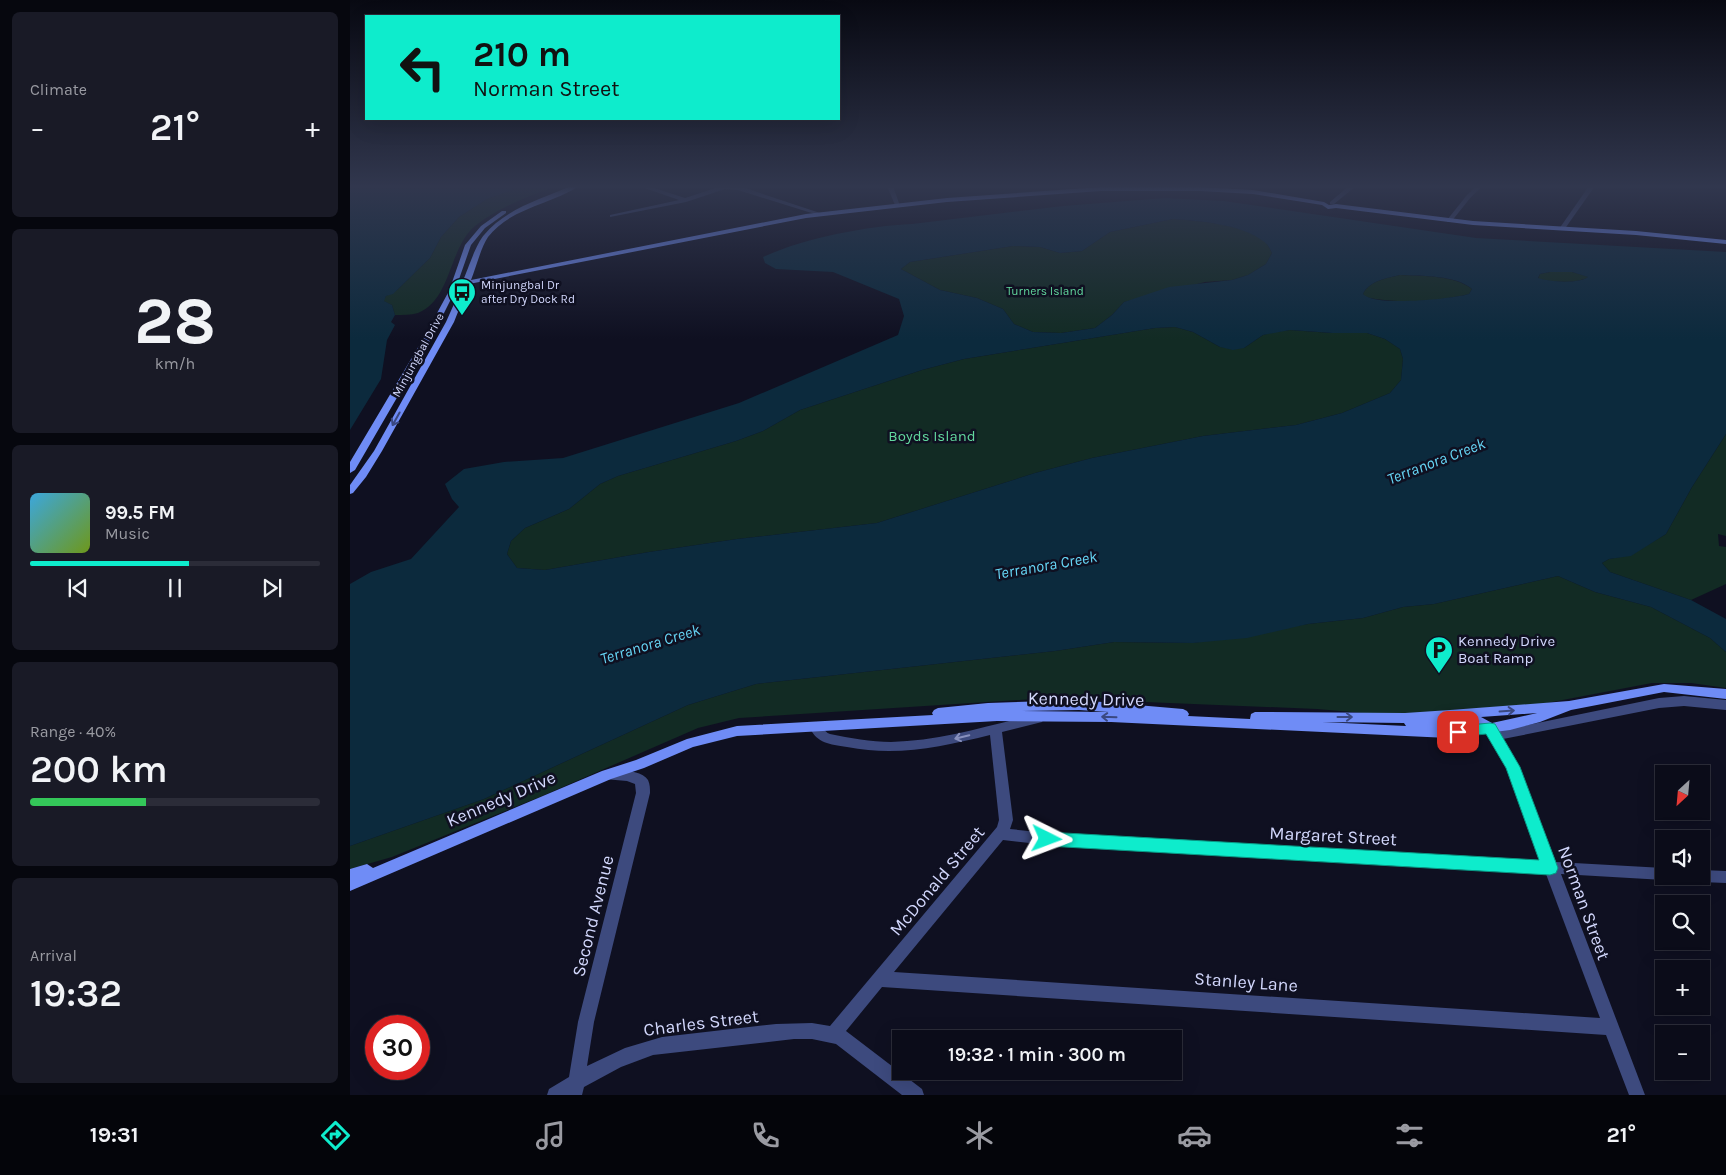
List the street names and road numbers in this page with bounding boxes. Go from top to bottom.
street label: Minjungbal Drive [389,311,447,399]
street label: Kennedy Drive [1028,687,1144,711]
street label: Kennedy Drive [443,766,559,832]
street label: McDonald Street [885,822,989,940]
street label: Margaret Street [1269,822,1398,850]
street label: Norman Street [1553,843,1615,963]
street label: Second Avenue [567,853,619,979]
street label: Stanley Lane [1193,967,1299,997]
street label: Charles Street [642,1005,760,1041]

